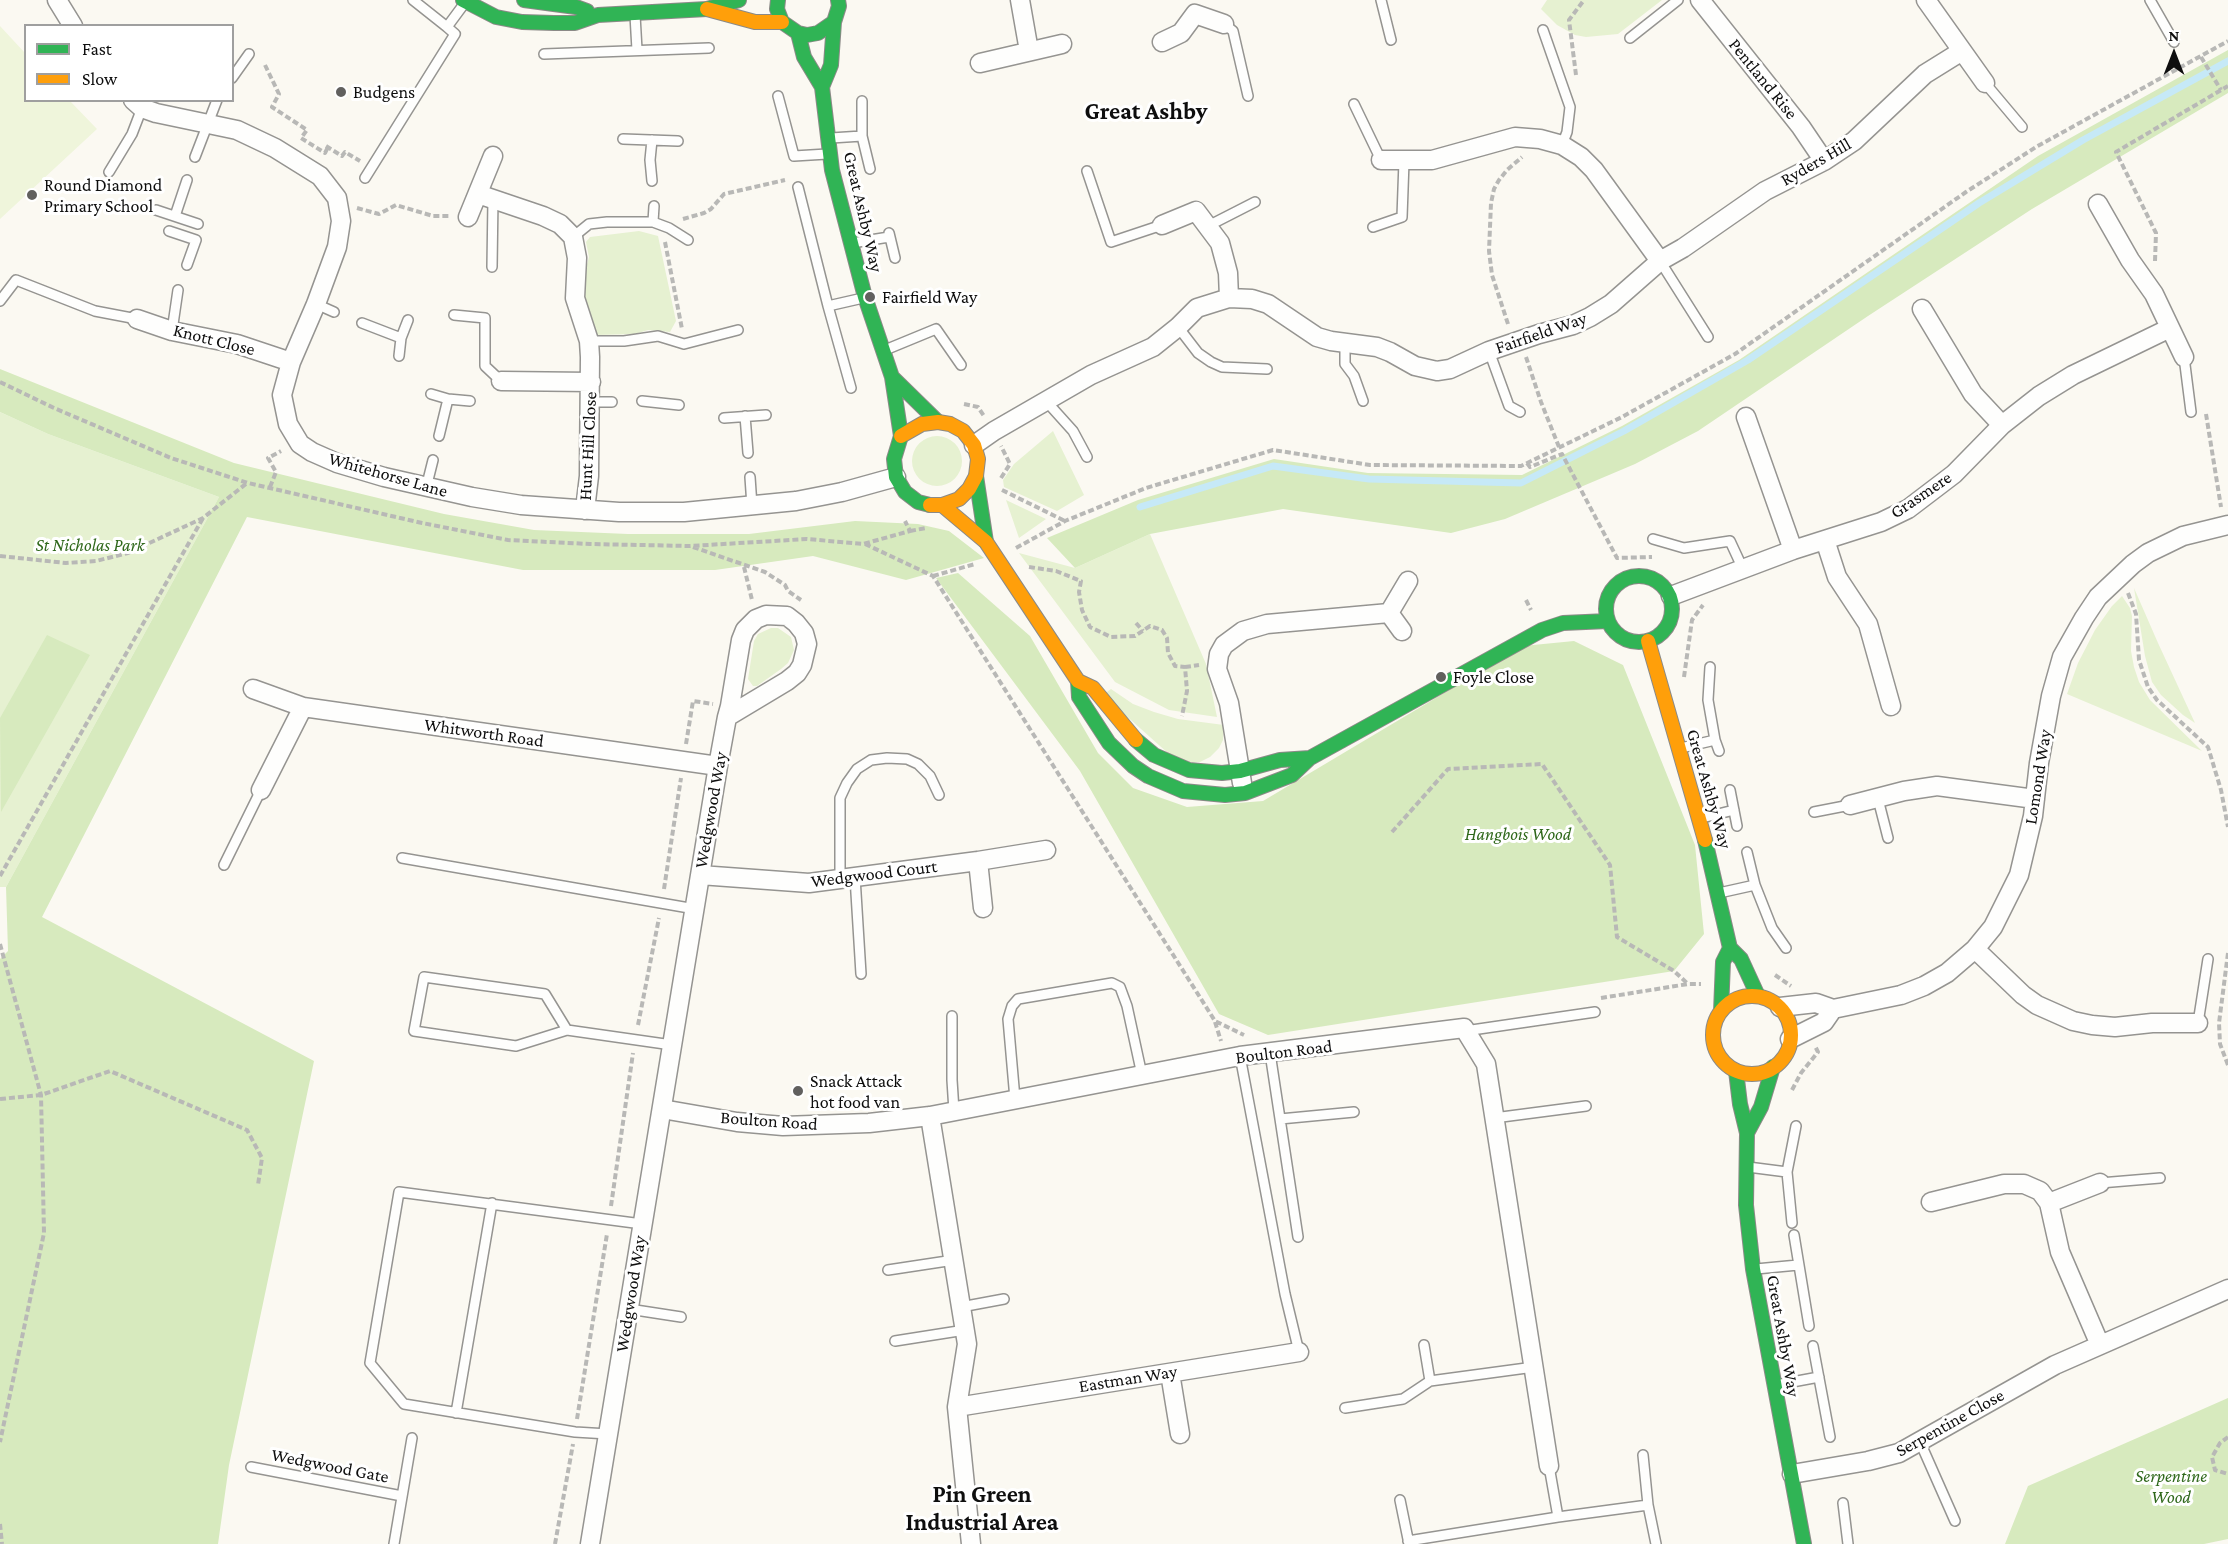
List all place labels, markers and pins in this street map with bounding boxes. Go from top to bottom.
place label: Budgens [353,81,415,103]
marker: Budgens [334,85,348,99]
place label: Round Diamond Primary School [44,174,162,216]
marker: Round Diamond Primary School [25,188,39,202]
place label: Fairfield Way [882,286,977,308]
marker: Fairfield Way [863,290,877,304]
place label: Foyle Close [1453,666,1534,688]
marker: Foyle Close [1434,670,1448,684]
place label: Snack Attack hot food van [810,1070,902,1112]
marker: Snack Attack hot food van [791,1084,805,1098]

